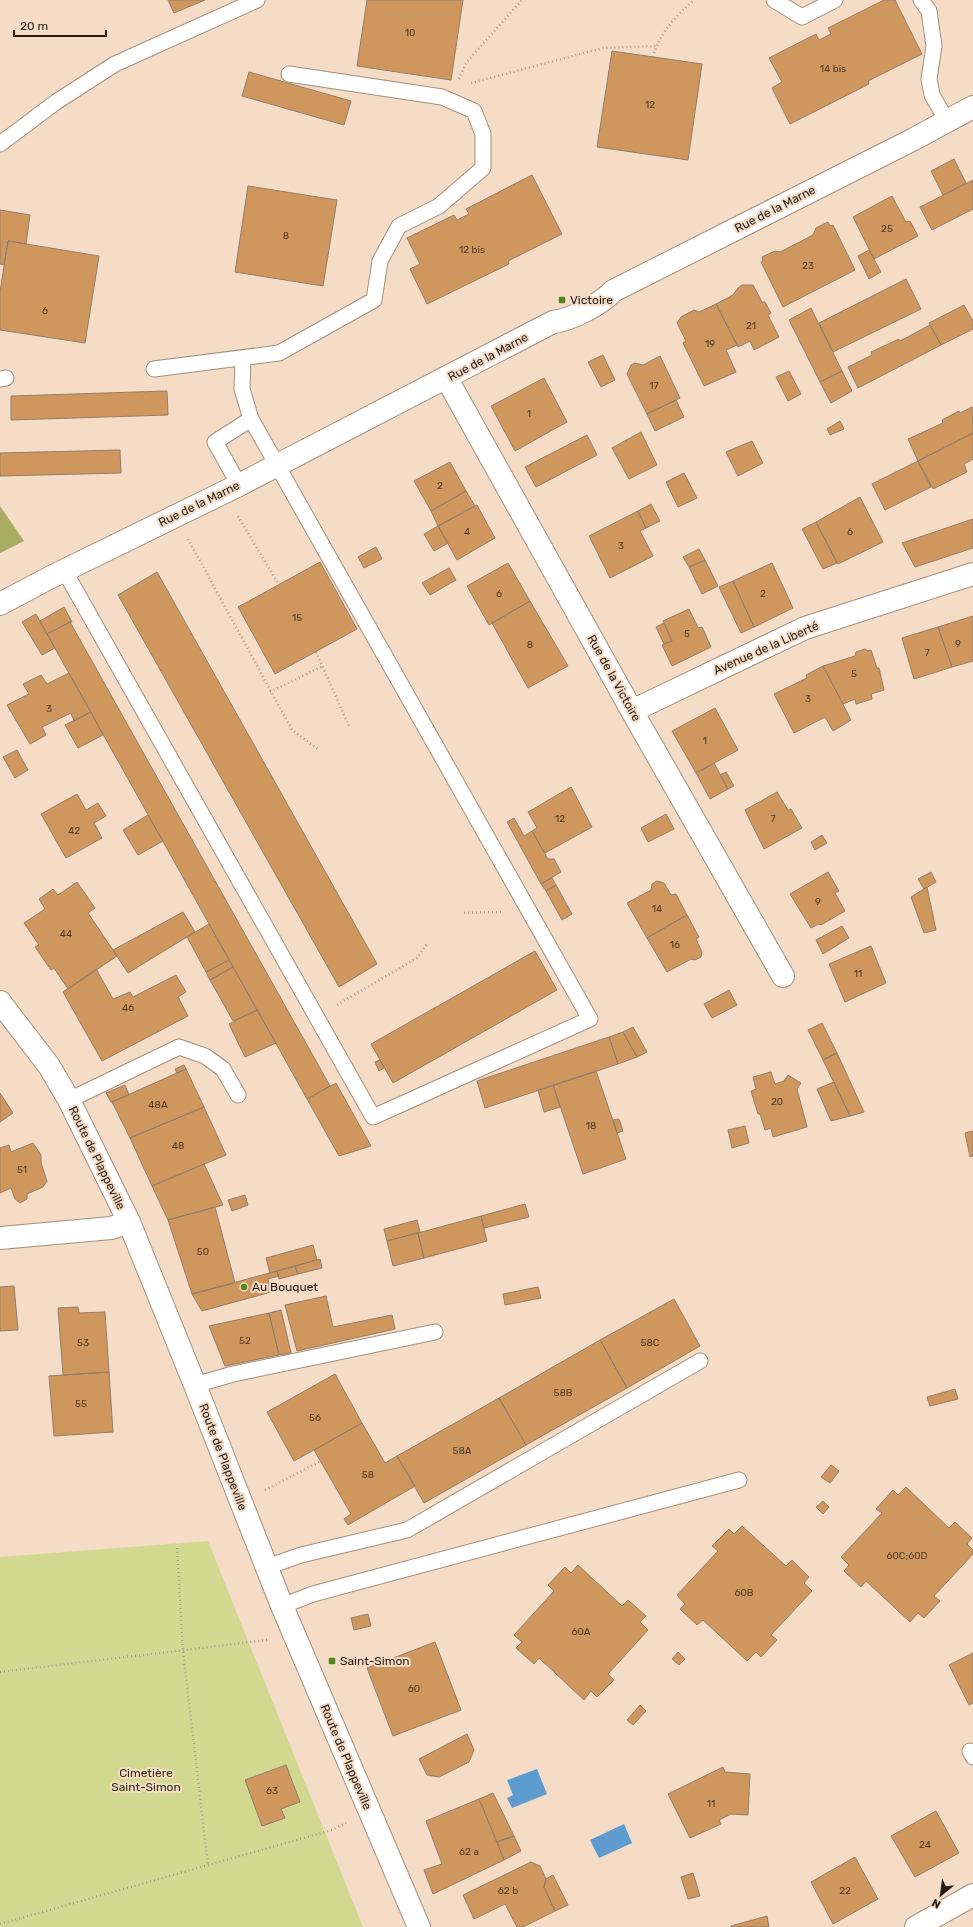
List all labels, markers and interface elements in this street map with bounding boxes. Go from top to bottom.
scale bar [14,12,106,38]
text: 20 m [20,19,48,33]
house number: 10 [405,27,415,39]
house number: 14 bis [820,63,846,75]
house number: 12 [645,99,655,111]
street label: Rue de la Marne [732,182,818,235]
house number: 25 [881,223,893,235]
house number: 8 [283,230,289,242]
house number: 12 bis [459,244,485,256]
house number: 23 [802,260,814,272]
place label: Victoire [570,293,613,307]
marker: Victoire [557,295,567,305]
house number: 6 [42,305,48,317]
house number: 21 [746,320,756,332]
street label: Rue de la Marne [446,330,531,384]
house number: 19 [705,338,715,350]
house number: 17 [649,380,659,392]
house number: 1 [527,408,531,420]
street label: Rue de la Marne [156,478,242,530]
house number: 2 [437,480,443,492]
house number: 4 [464,526,470,538]
house number: 6 [847,526,853,538]
house number: 3 [618,540,624,552]
house number: 6 [496,588,502,600]
house number: 2 [760,588,766,600]
house number: 15 [292,612,302,624]
street label: Avenue de la Liberté [711,618,821,678]
house number: 5 [684,628,690,640]
street label: Rue de la Victoire [584,632,644,724]
house number: 9 [955,638,961,650]
house number: 8 [527,639,533,651]
house number: 7 [924,647,930,659]
house number: 5 [851,668,857,680]
house number: 3 [805,693,811,705]
house number: 3 [46,703,52,715]
house number: 1 [703,735,707,747]
house number: 12 [555,813,565,825]
house number: 7 [770,813,776,825]
house number: 42 [68,825,80,837]
house number: 9 [815,896,821,908]
house number: 14 [652,903,662,915]
house number: 44 [60,928,72,940]
house number: 16 [670,939,680,951]
house number: 11 [854,968,862,980]
house number: 46 [122,1002,134,1014]
house number: 20 [771,1096,783,1108]
house number: 48A [148,1099,168,1111]
street label: Route de Plappeville [66,1104,128,1212]
house number: 18 [586,1120,596,1132]
house number: 48 [172,1140,184,1152]
house number: 51 [17,1164,27,1176]
house number: 50 [197,1246,209,1258]
place label: Au Bouquet [252,1280,318,1294]
marker: Au Bouquet [239,1282,249,1292]
house number: 52 [239,1335,251,1347]
house number: 53 [77,1337,89,1349]
house number: 58C [641,1337,660,1349]
house number: 58B [554,1387,573,1399]
house number: 55 [75,1398,87,1410]
street label: Route de Plappeville [196,1402,250,1513]
house number: 56 [309,1412,321,1424]
house number: 58A [453,1445,472,1457]
house number: 58 [362,1469,374,1481]
house number: 60C;60D [886,1550,928,1562]
house number: 60B [734,1587,754,1599]
house number: 60A [571,1626,591,1638]
place label: Saint-Simon [340,1654,410,1668]
marker: Saint-Simon [327,1656,337,1666]
house number: 60 [408,1683,420,1695]
street label: Route de Plappeville [317,1702,375,1812]
park label: Cimetière Saint-Simon [111,1766,181,1794]
house number: 63 [266,1785,278,1797]
house number: 11 [707,1798,715,1810]
house number: 24 [919,1839,931,1851]
house number: 62 a [459,1846,479,1858]
north arrow [921,1875,961,1915]
house number: 62 b [498,1885,518,1897]
house number: 22 [839,1885,851,1897]
text: N [930,1896,943,1911]

